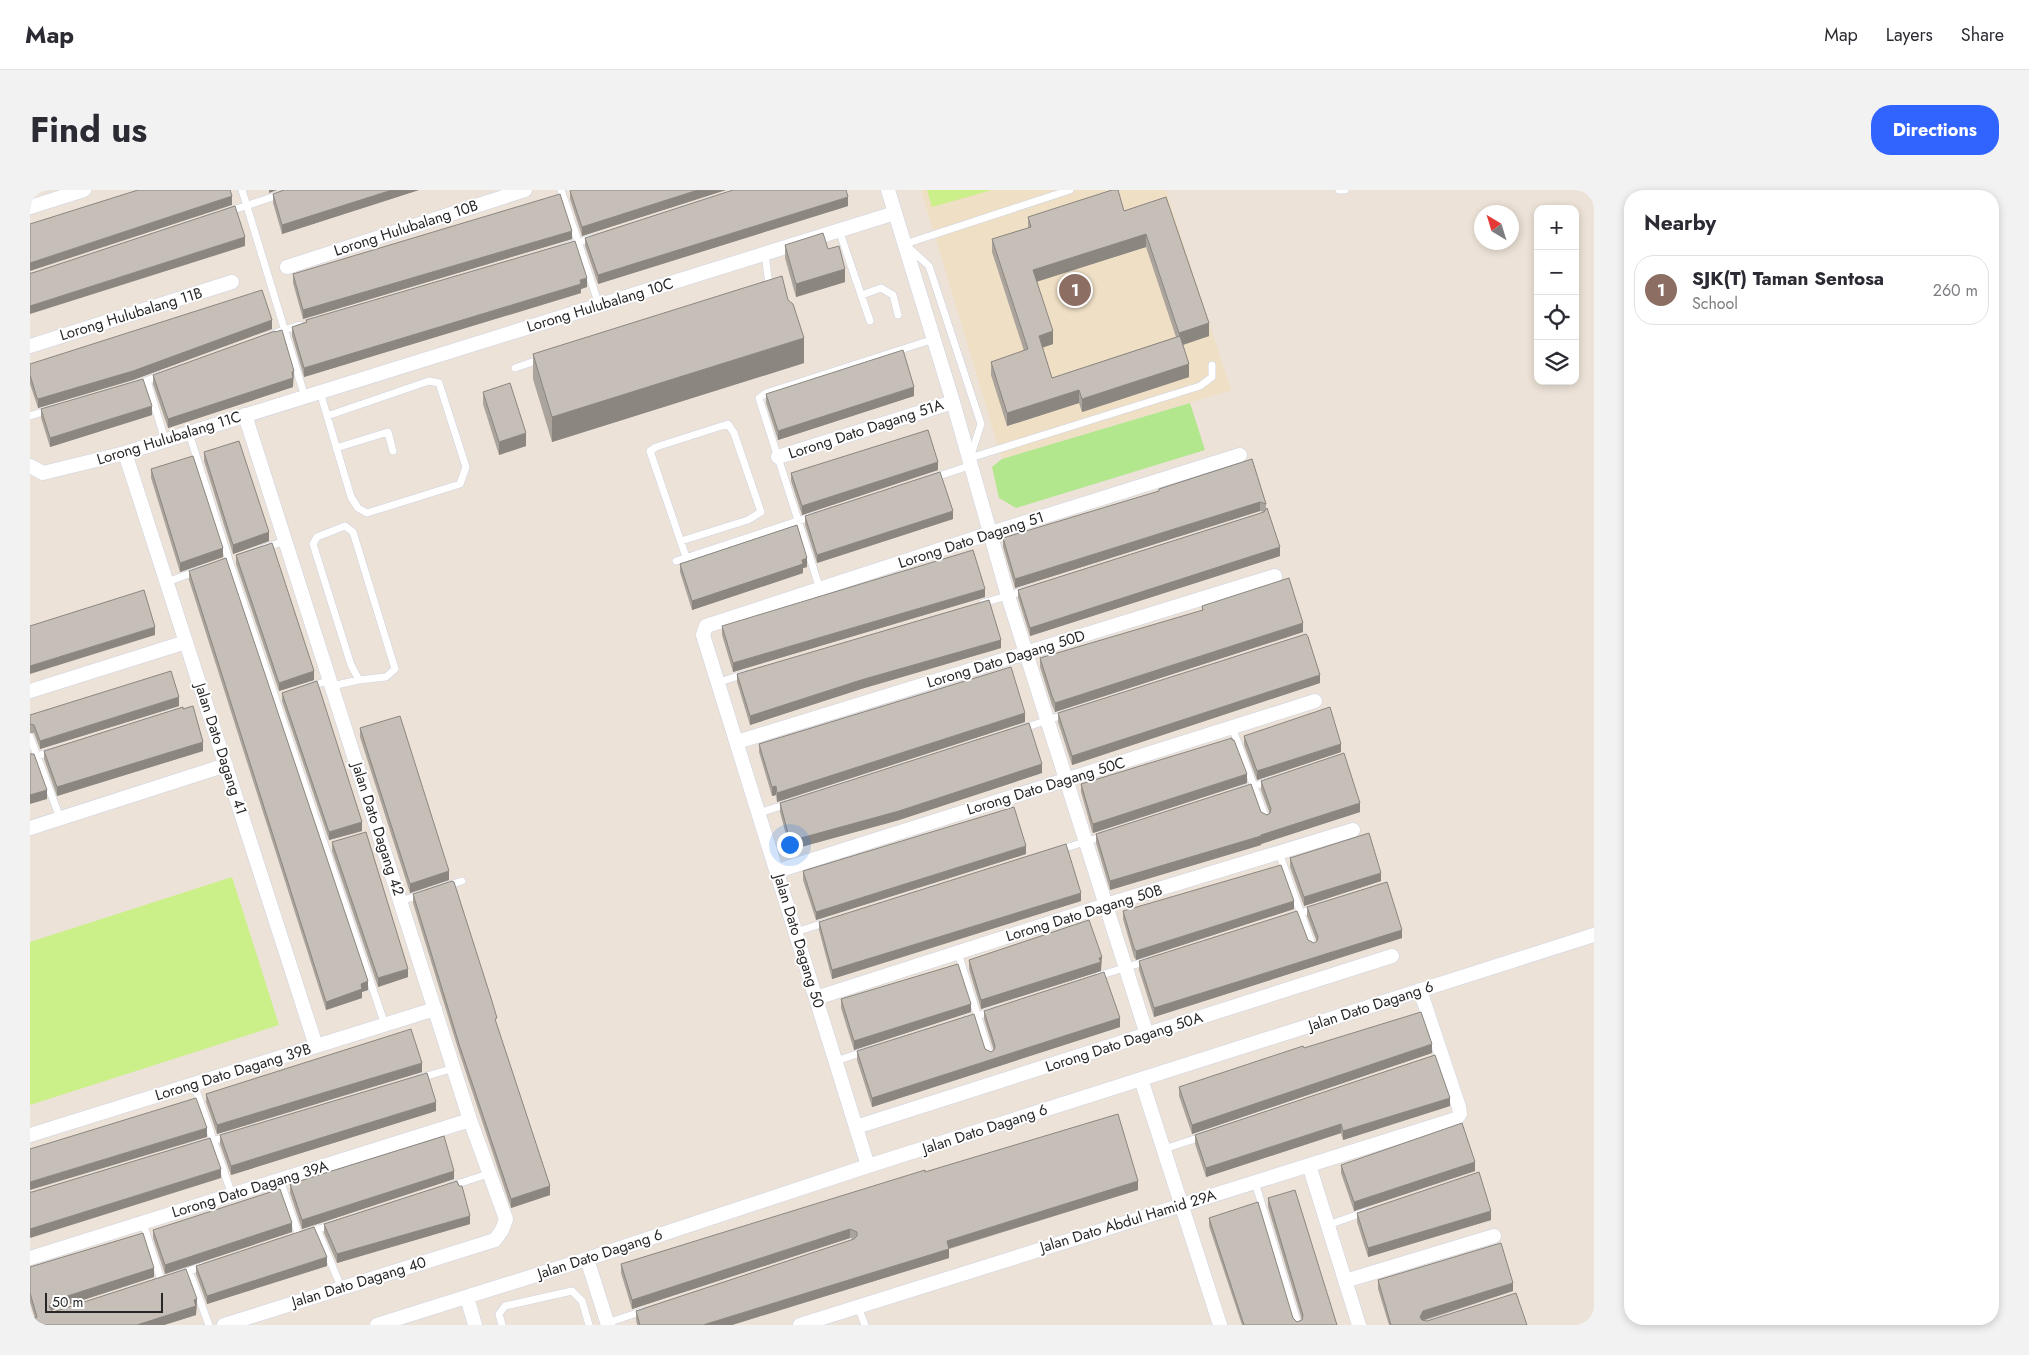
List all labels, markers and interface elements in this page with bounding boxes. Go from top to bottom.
text: Map [25,17,74,52]
text: Map [1824,22,1858,48]
text: Layers [1886,22,1933,48]
text: Share [1961,22,2004,48]
text: Find us [30,105,147,155]
button: Directions [1871,105,1999,155]
street label: Lorong Hulubalang 10B [331,194,481,262]
north arrow [1474,205,1519,250]
map controls [1534,205,1579,385]
button: + [1534,205,1579,250]
text: Nearby [1644,208,1716,238]
button: − [1534,250,1579,295]
text: SJK(T) Taman Sentosa [1692,265,1884,292]
pin: 1 [1059,271,1091,309]
street label: Lorong Hulubalang 10C [524,272,676,338]
text: 1 [1657,279,1665,302]
text: 260 m [1933,279,1978,302]
street label: Lorong Hulubalang 11B [57,282,205,346]
text: School [1692,292,1738,315]
button: locate [1534,295,1579,340]
button: layers [1534,340,1579,385]
street label: Lorong Dato Dagang 51A [786,393,946,464]
street label: Lorong Hulubalang 11C [94,406,244,470]
street label: Lorong Dato Dagang 51 [895,506,1047,574]
street label: Lorong Dato Dagang 50D [924,624,1088,694]
street label: Jalan Dato Dagang 41 [189,678,253,818]
street label: Lorong Dato Dagang 50C [964,751,1128,821]
street label: Jalan Dato Dagang 42 [345,758,410,898]
your location [777,832,803,858]
street label: Jalan Dato Dagang 50 [768,869,830,1011]
street label: Lorong Dato Dagang 50B [1003,879,1165,947]
street label: Jalan Dato Dagang 6 [1304,975,1436,1037]
street label: Lorong Dato Dagang 50A [1043,1006,1206,1078]
street label: Lorong Dato Dagang 39B [152,1038,314,1106]
street label: Jalan Dato Dagang 6 [918,1098,1050,1160]
street label: Lorong Dato Dagang 39A [169,1155,331,1223]
street label: Jalan Dato Abdul Hamid 29A [1035,1184,1219,1259]
street label: Jalan Dato Dagang 6 [533,1223,665,1285]
street label: Jalan Dato Dagang 40 [287,1251,429,1313]
scale bar [45,1290,162,1313]
text: 50 m [52,1292,83,1312]

